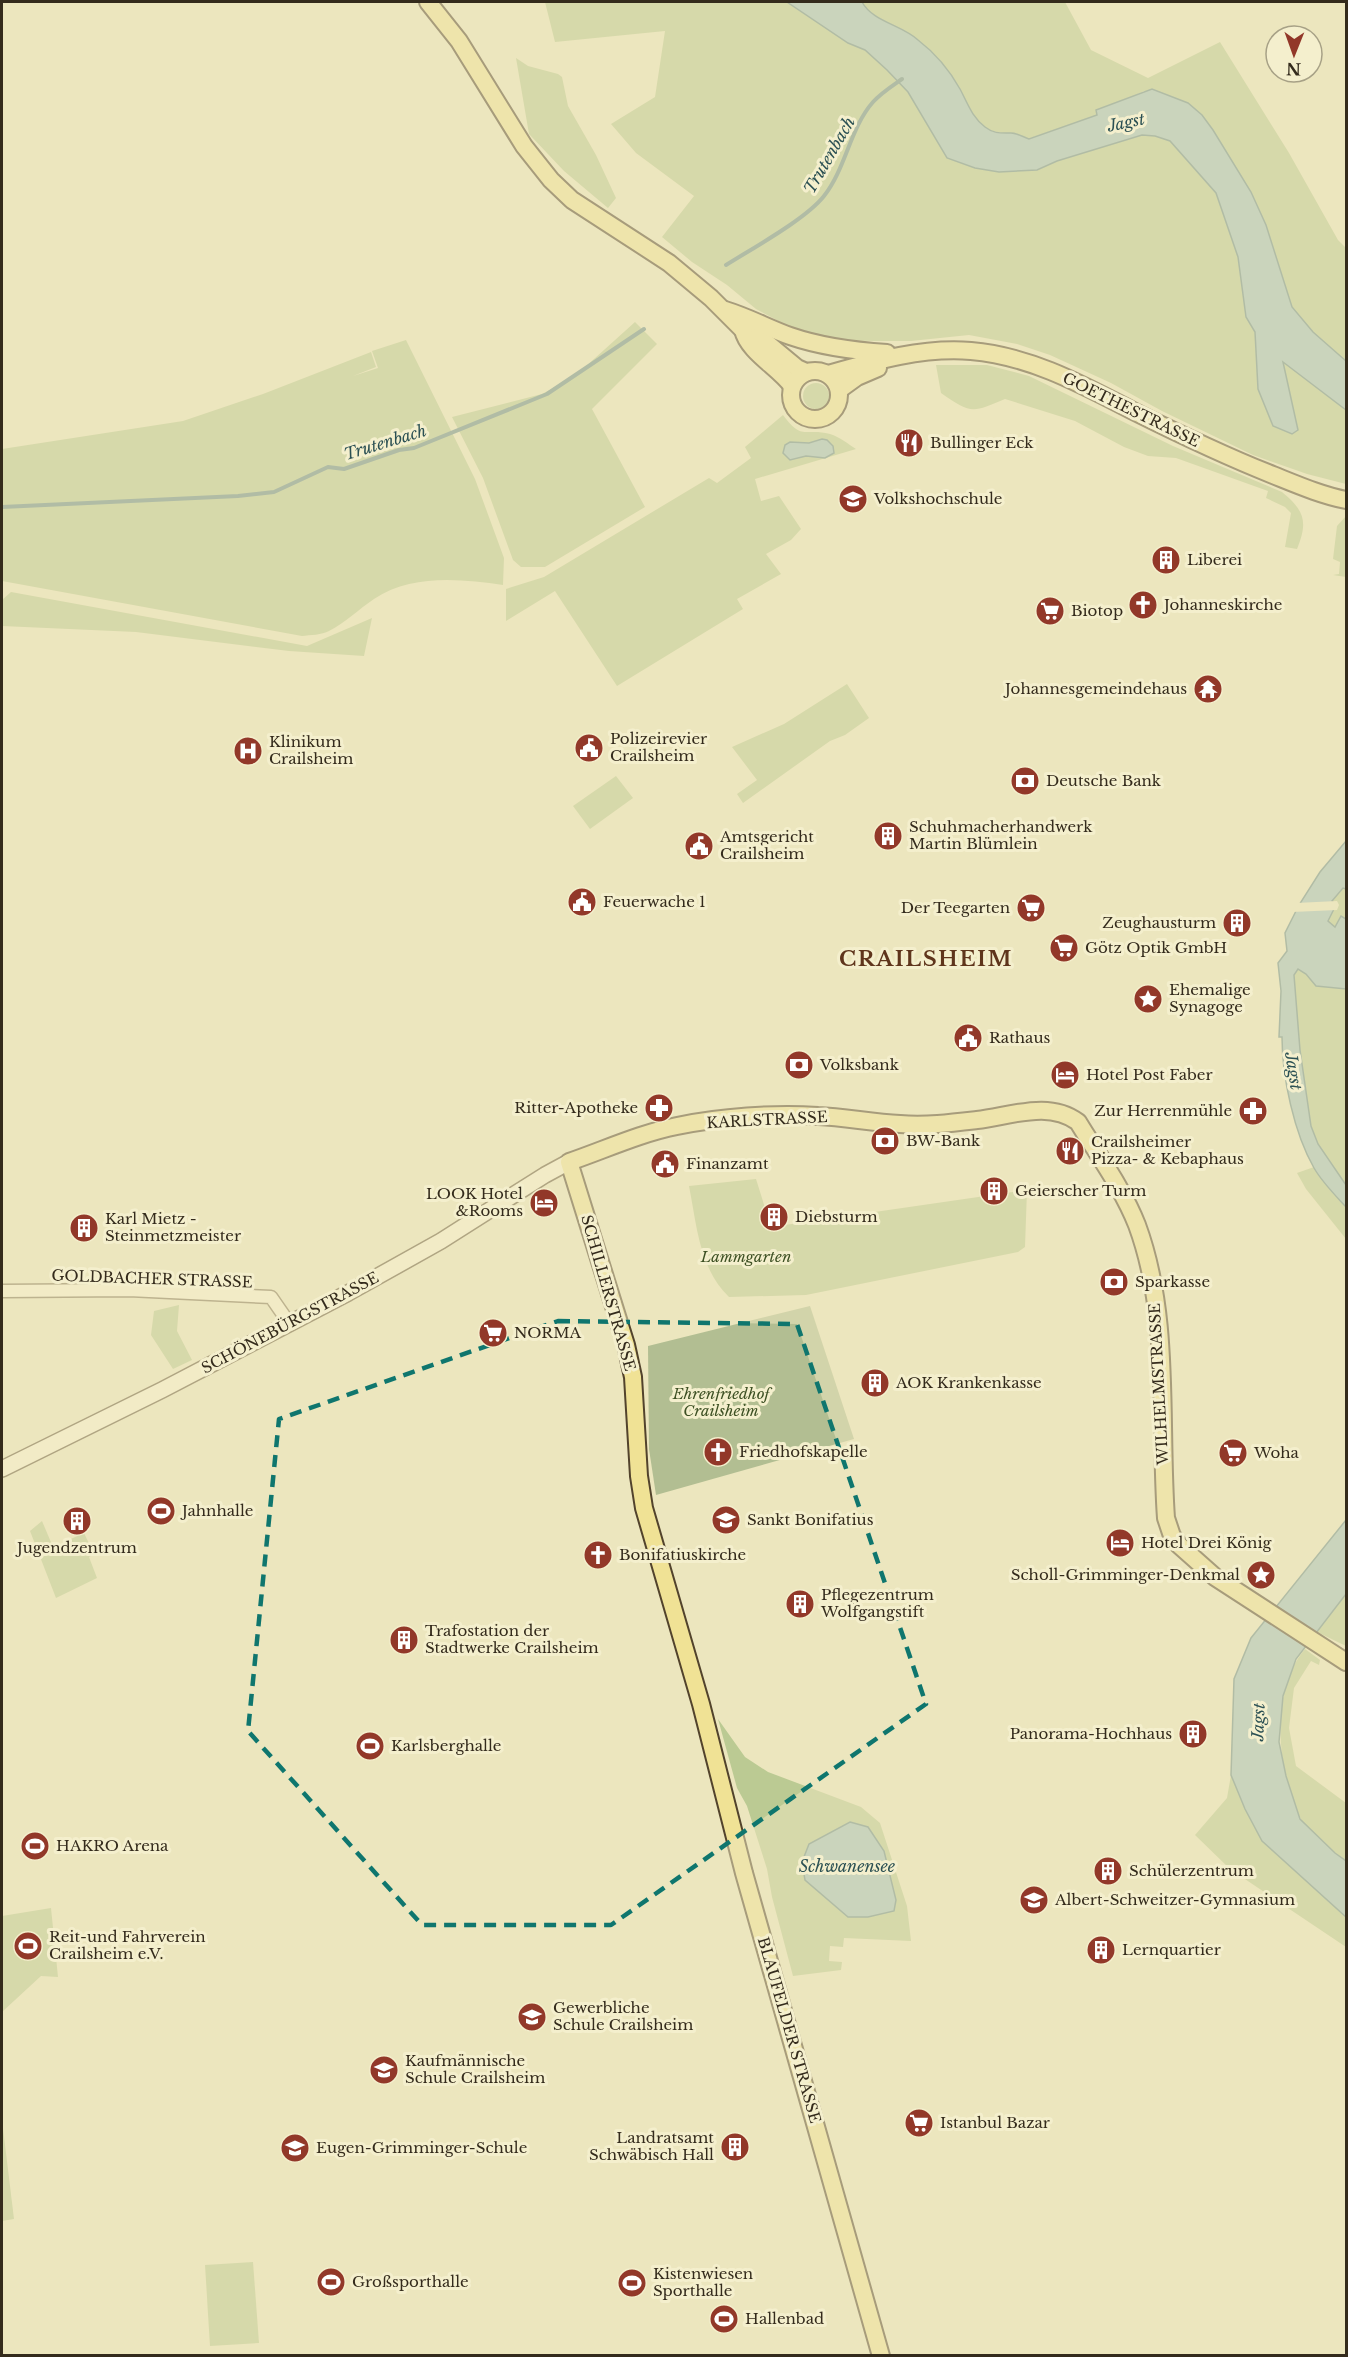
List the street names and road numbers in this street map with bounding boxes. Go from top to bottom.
street label: GOETHESTRASSE [1060,368,1203,451]
street label: KARLSTRASSE [706,1107,828,1132]
street label: SCHILLERSTRASSE [577,1213,640,1373]
street label: GOLDBACHER STRASSE [51,1265,253,1292]
street label: SCHÖNEBÜRGSTRASSE [198,1268,382,1377]
street label: WILHELMSTRASSE [1145,1303,1172,1466]
street label: BLAUFELDER STRASSE [754,1935,825,2125]

